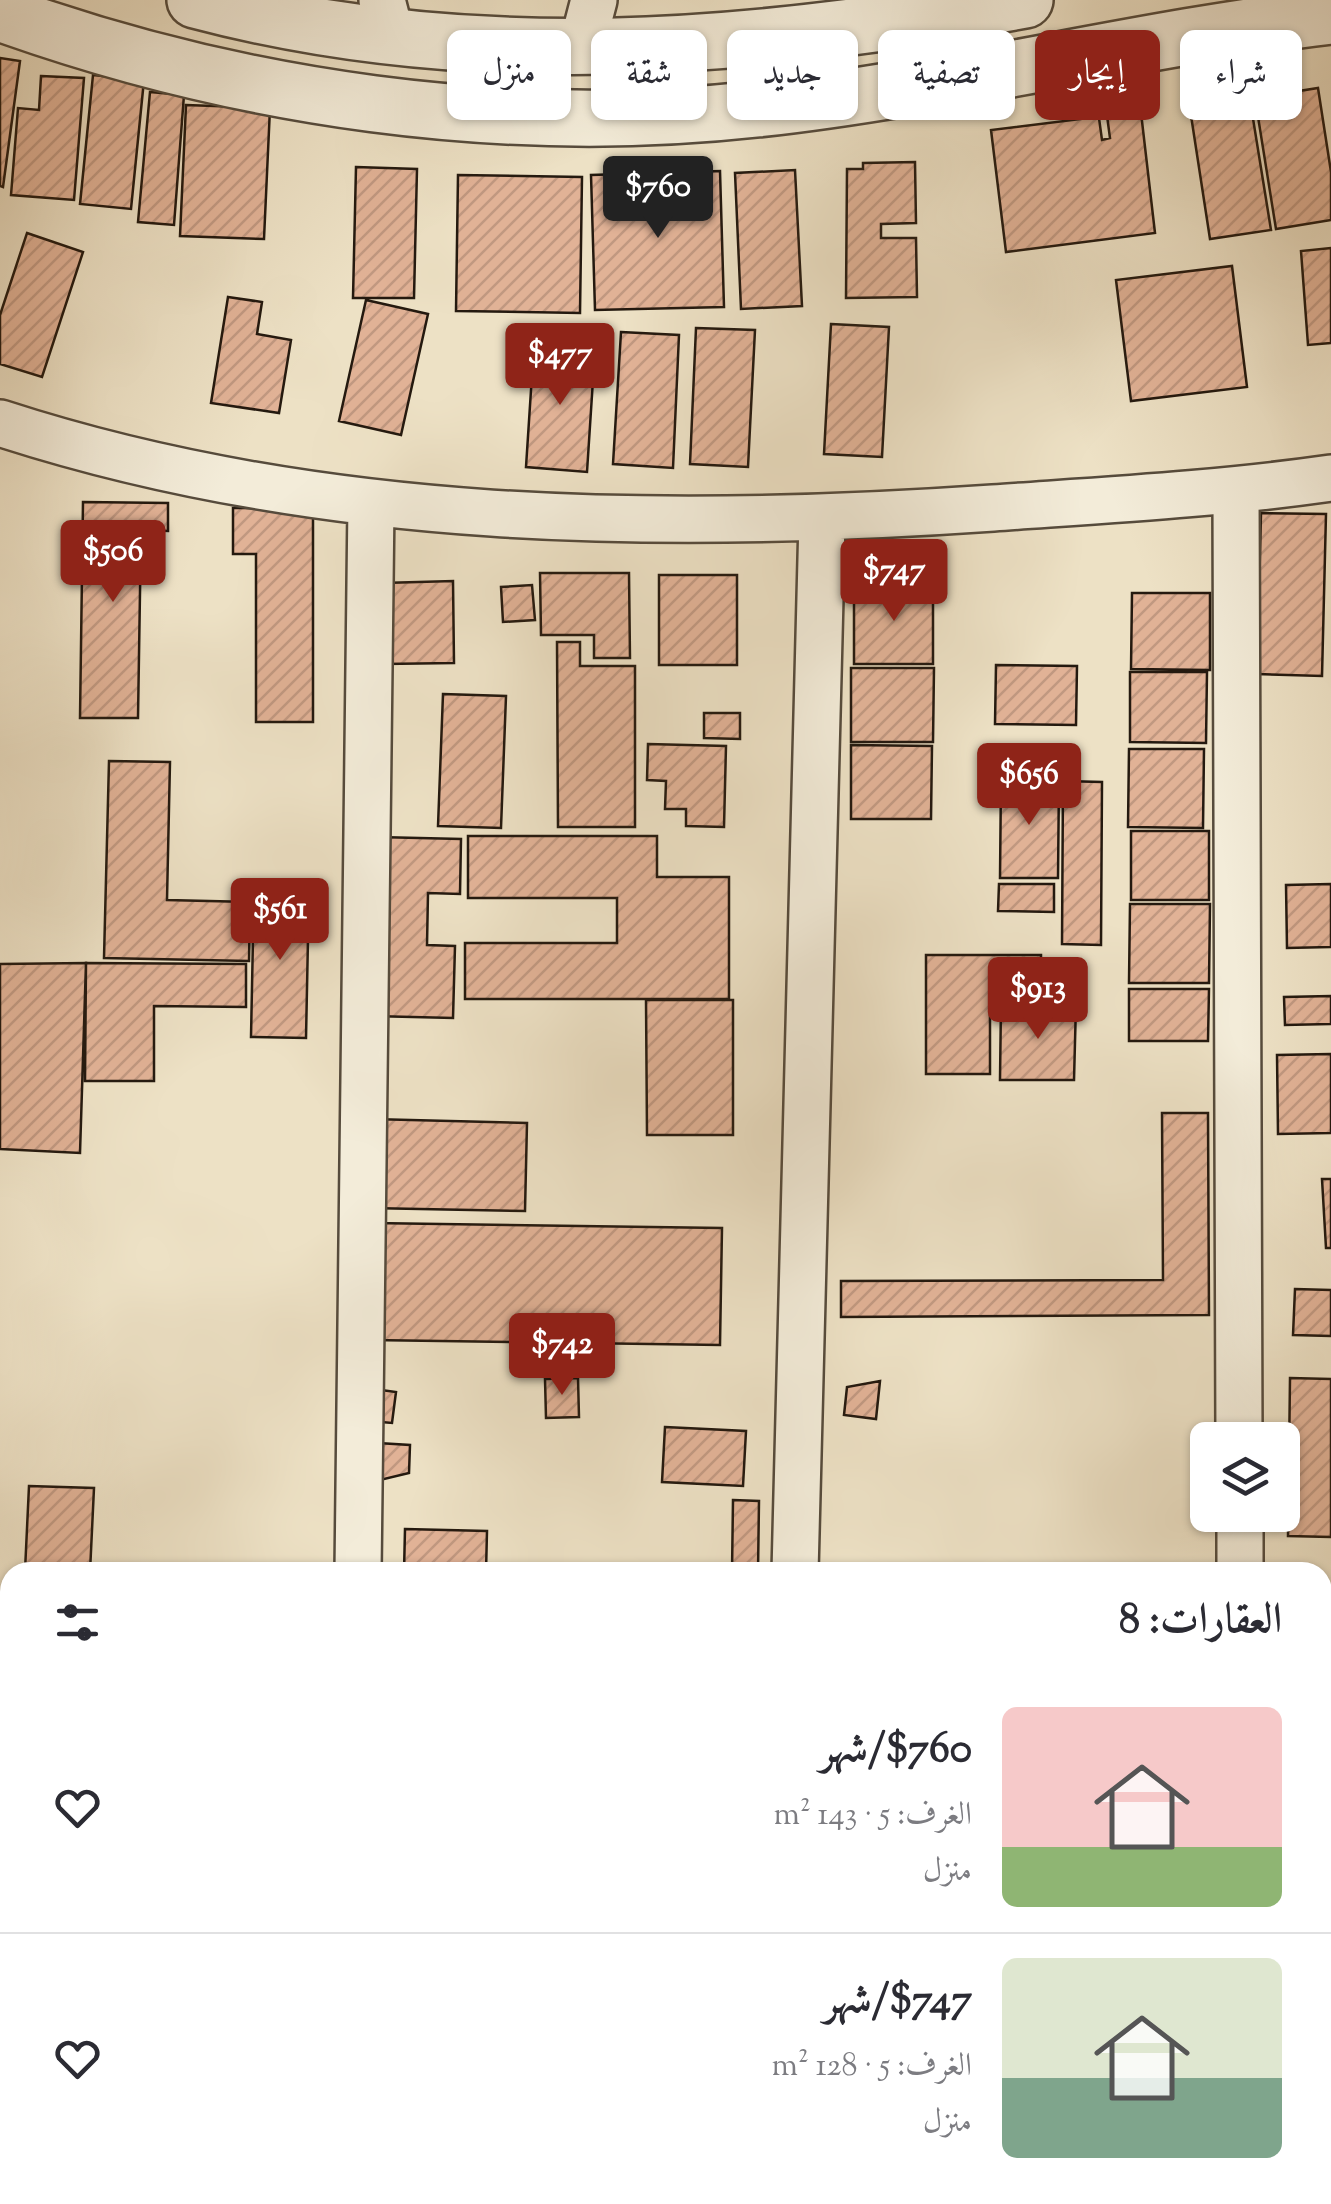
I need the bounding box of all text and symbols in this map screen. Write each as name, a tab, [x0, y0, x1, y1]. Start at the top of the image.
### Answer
chip: منزل	[447, 30, 571, 120]
chip: شقة	[591, 30, 707, 120]
chip: جديد	[727, 30, 858, 120]
chip: تصفية	[878, 30, 1015, 120]
chip: إيجار	[1035, 30, 1160, 120]
chip: شراء	[1180, 30, 1302, 120]
pin: $760	[599, 156, 717, 241]
text: $760	[625, 165, 691, 211]
pin: $477	[501, 323, 619, 408]
text: $477	[527, 332, 593, 378]
pin: $506	[54, 520, 172, 605]
text: $506	[83, 529, 143, 575]
pin: $747	[835, 539, 953, 624]
text: $747	[862, 548, 926, 594]
pin: $656	[970, 743, 1088, 828]
text: $656	[999, 752, 1059, 798]
pin: $561	[221, 878, 339, 963]
text: $561	[253, 887, 307, 933]
pin: $913	[979, 957, 1097, 1042]
text: $913	[1010, 966, 1066, 1012]
pin: $742	[503, 1313, 621, 1398]
text: $742	[531, 1322, 593, 1368]
map controls	[1190, 1422, 1300, 1532]
button: layers	[1190, 1422, 1300, 1532]
text: العقارات: 8	[1119, 1592, 1282, 1652]
icon: filters	[50, 1595, 105, 1650]
text: $760/شهر	[820, 1721, 972, 1781]
icon: home	[1082, 1747, 1202, 1867]
icon: heart	[50, 1780, 105, 1835]
text: الغرف: 5 · 143 m²	[774, 1793, 972, 1839]
text: منزل	[923, 1849, 972, 1895]
text: $747/شهر	[824, 1972, 972, 2032]
icon: home	[1082, 1998, 1202, 2118]
icon: heart	[50, 2031, 105, 2086]
text: الغرف: 5 · 128 m²	[772, 2044, 972, 2090]
text: منزل	[923, 2100, 972, 2146]

